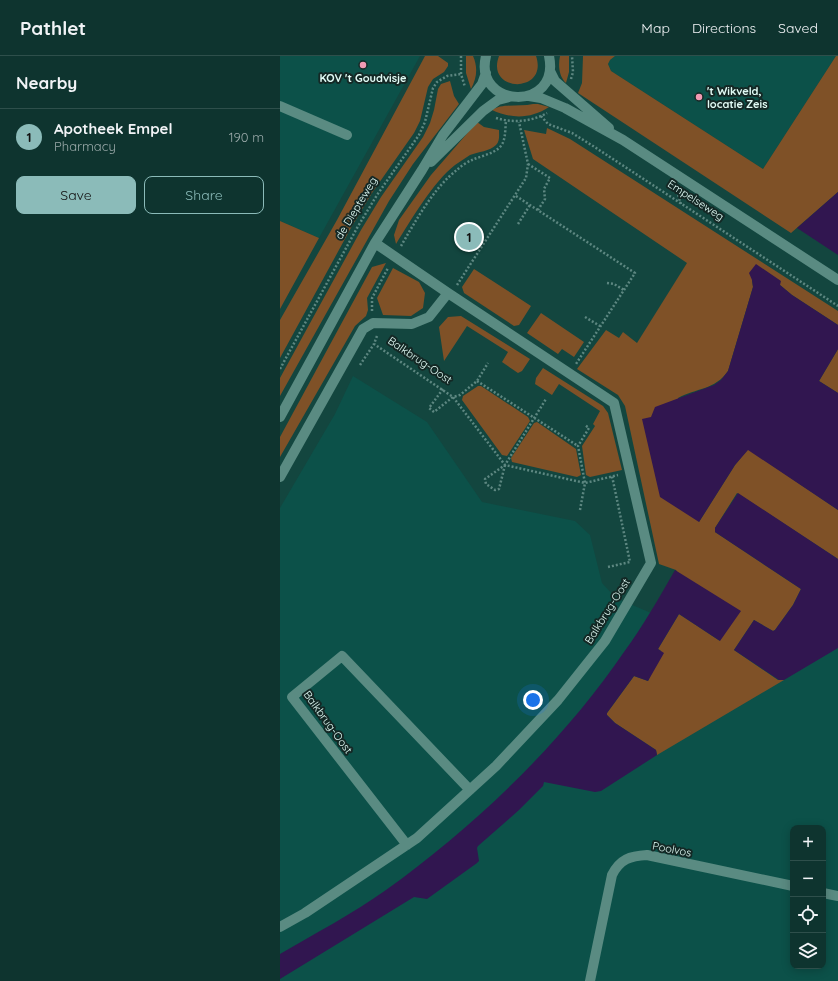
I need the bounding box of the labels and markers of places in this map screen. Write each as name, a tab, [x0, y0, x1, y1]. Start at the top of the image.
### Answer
marker: KOV 't Goudvisje	[358, 60, 368, 70]
place label: KOV 't Goudvisje	[319, 71, 407, 85]
place label: 't Wikveld, locatie Zeis	[707, 84, 767, 111]
marker: 't Wikveld, locatie Zeis	[694, 92, 704, 102]
pin: 1	[456, 222, 482, 252]

